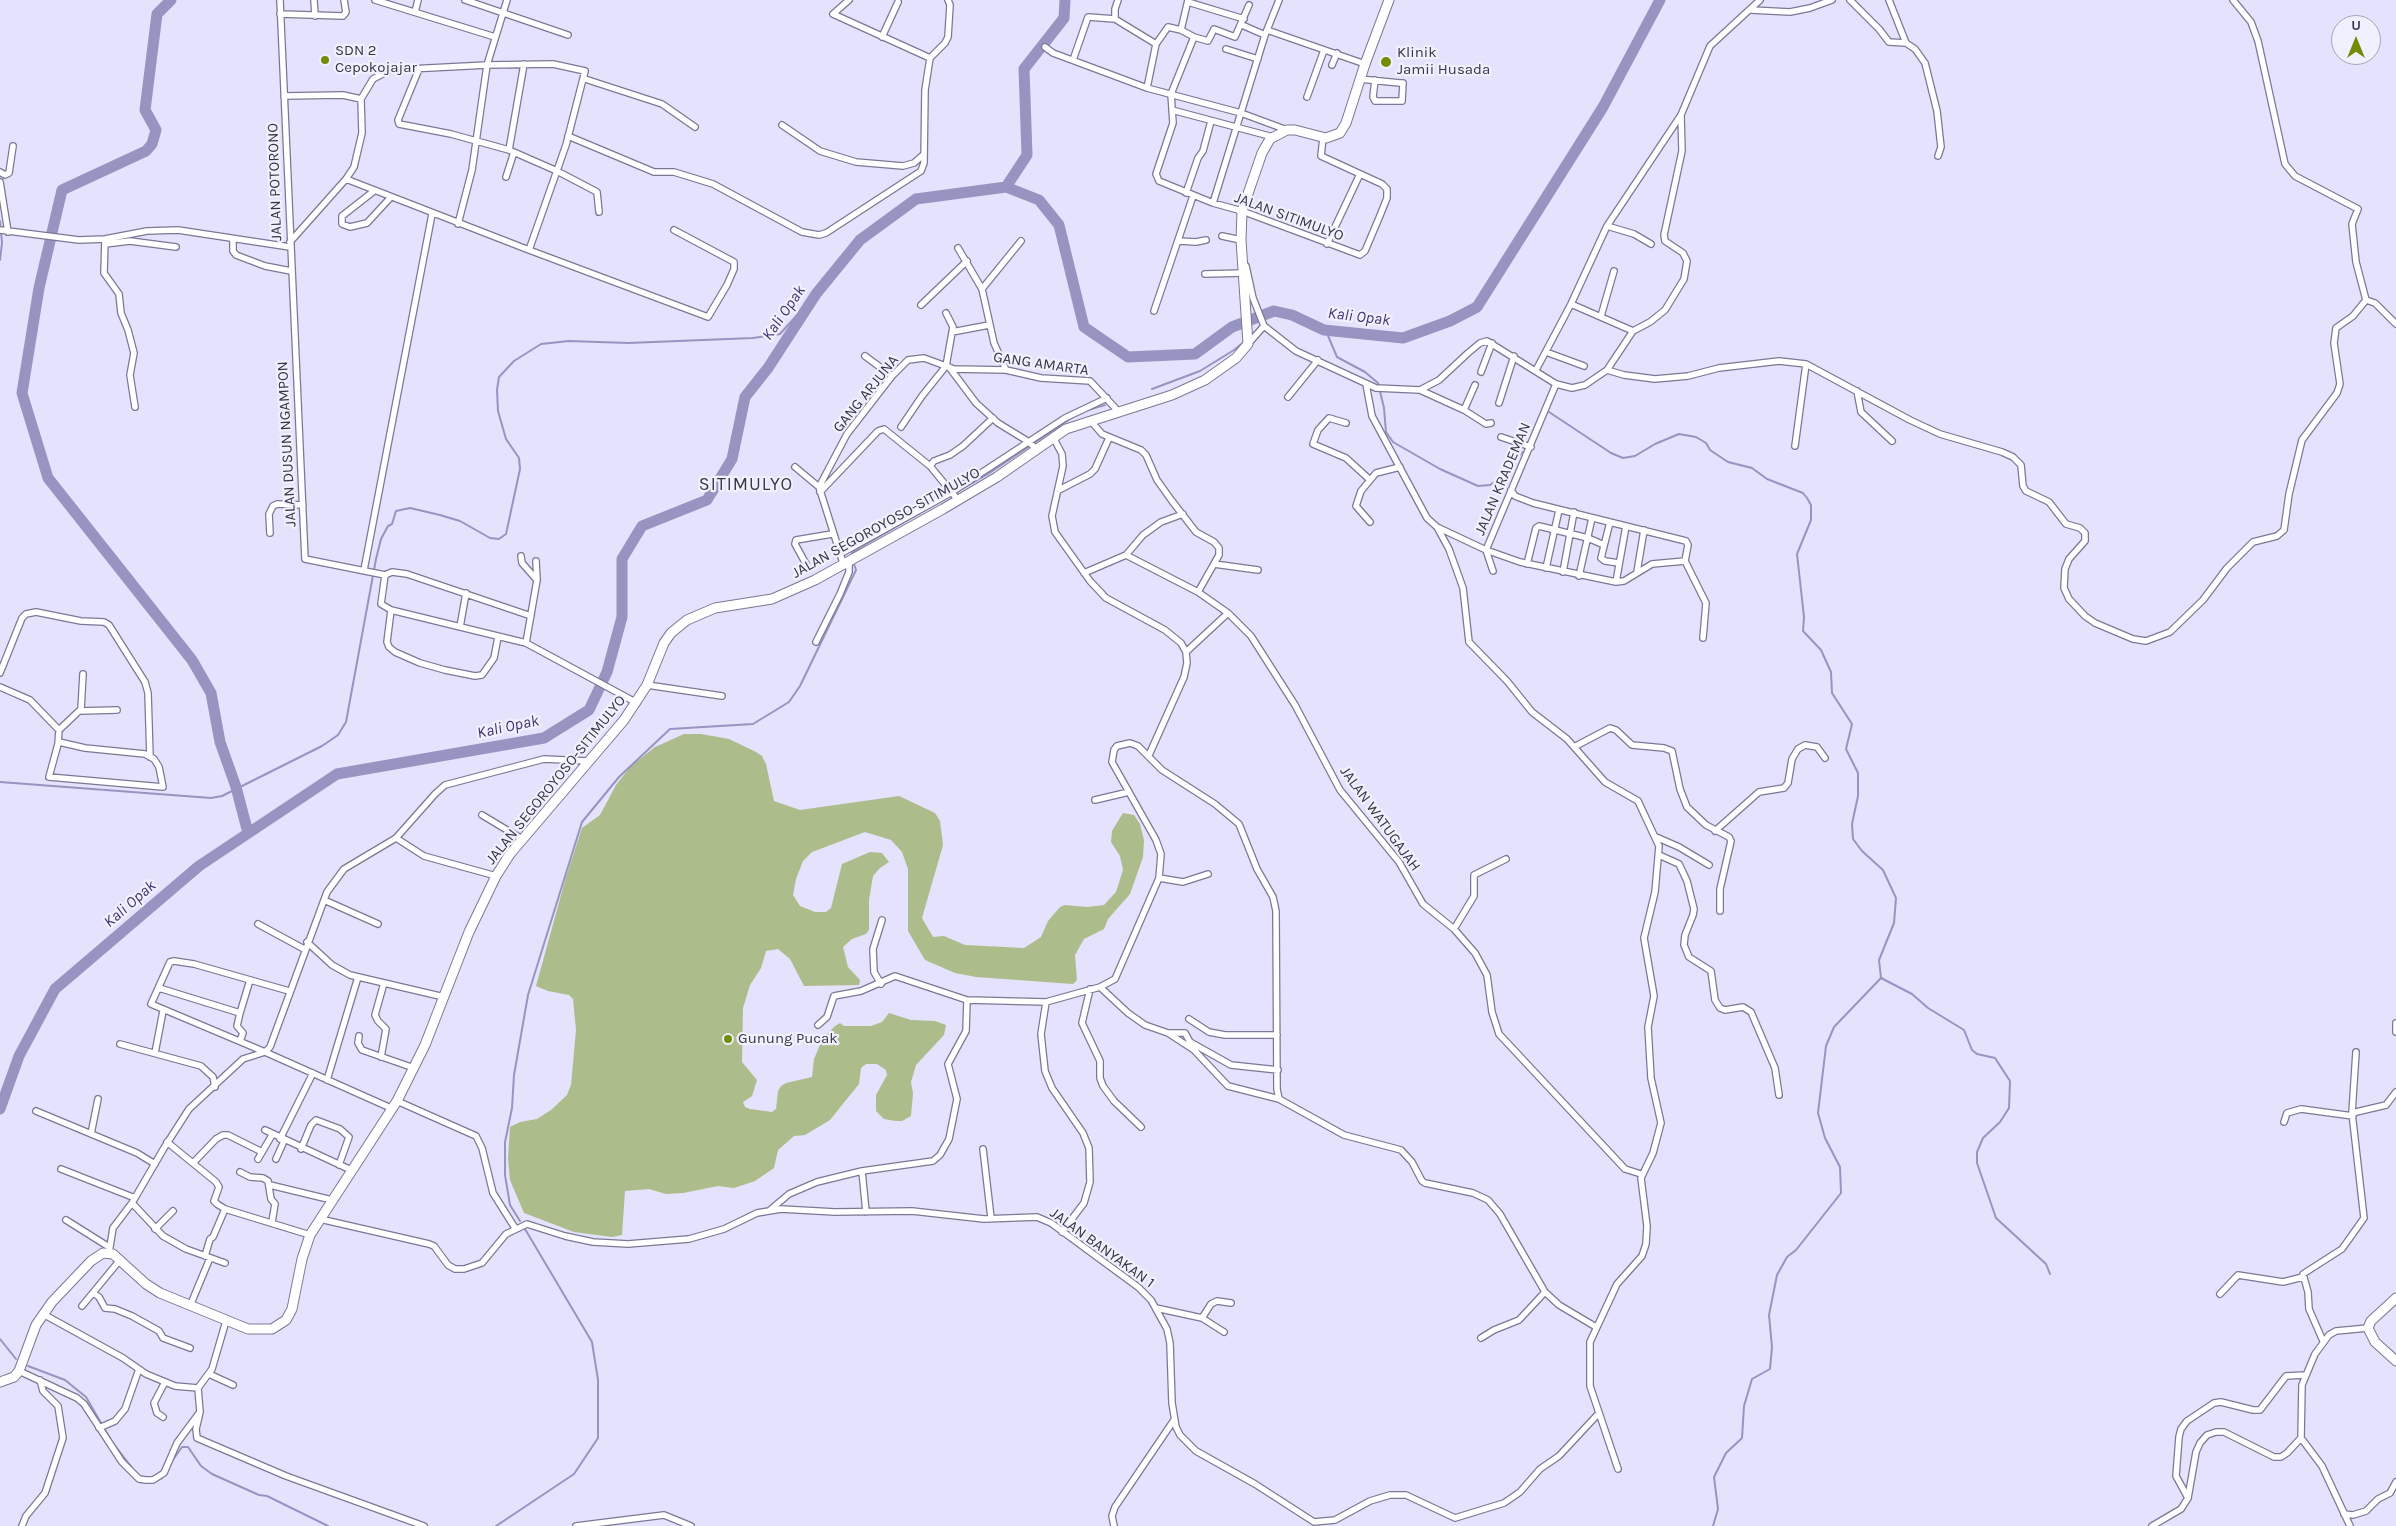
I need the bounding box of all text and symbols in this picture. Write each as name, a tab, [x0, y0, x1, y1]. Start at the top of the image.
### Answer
north arrow	[2331, 15, 2381, 65]
text: U	[2351, 17, 2361, 34]
place label: SDN 2 Cepokojajar	[335, 42, 417, 77]
place label: Klinik Jamii Husada	[1397, 44, 1490, 79]
marker: SDN 2 Cepokojajar	[319, 54, 331, 66]
marker: Klinik Jamii Husada	[1379, 55, 1393, 69]
street label: JALAN POTORONO	[264, 123, 286, 241]
street label: JALAN SITIMULYO	[1232, 189, 1346, 245]
water label: Kali Opak	[758, 282, 810, 344]
water label: Kali Opak	[1327, 304, 1391, 330]
street label: GANG AMARTA	[992, 348, 1090, 380]
street label: GANG ARJUNA	[829, 352, 903, 436]
street label: JALAN DUSUN NGAMPON	[274, 361, 300, 527]
street label: JALAN KRADEMAN	[1471, 420, 1535, 538]
street label: JALAN SEGOROYOSO-SITIMULYO	[789, 464, 983, 582]
district label: SITIMULYO	[698, 474, 794, 496]
street label: JALAN SEGOROYOSO-SITIMULYO	[482, 692, 630, 868]
water label: Kali Opak	[475, 711, 541, 743]
street label: JALAN WATUGAJAH	[1336, 763, 1424, 875]
water label: Kali Opak	[100, 876, 160, 932]
place label: Gunung Pucak	[738, 1030, 838, 1048]
marker: Gunung Pucak	[722, 1033, 734, 1045]
street label: JALAN BANYAKAN 1	[1046, 1204, 1158, 1292]

